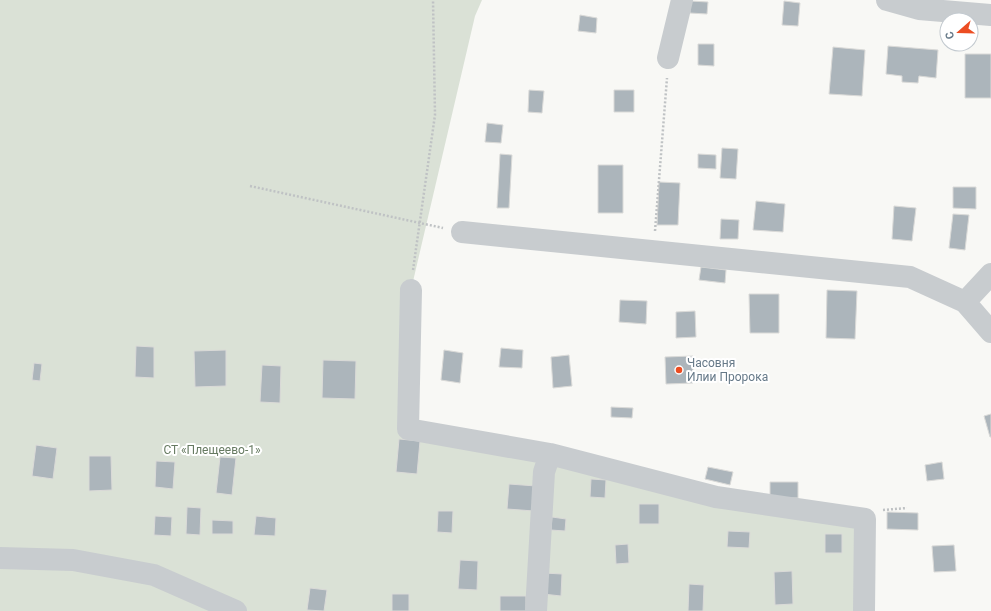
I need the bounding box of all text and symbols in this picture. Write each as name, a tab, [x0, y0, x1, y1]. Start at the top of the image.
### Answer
north arrow	[939, 12, 979, 52]
text: С	[943, 30, 957, 41]
place label: Часовня Илии Пророка	[687, 356, 768, 384]
marker: Часовня Илии Пророка	[674, 365, 684, 375]
park label: СТ «Плещеево-1»	[163, 443, 261, 457]

